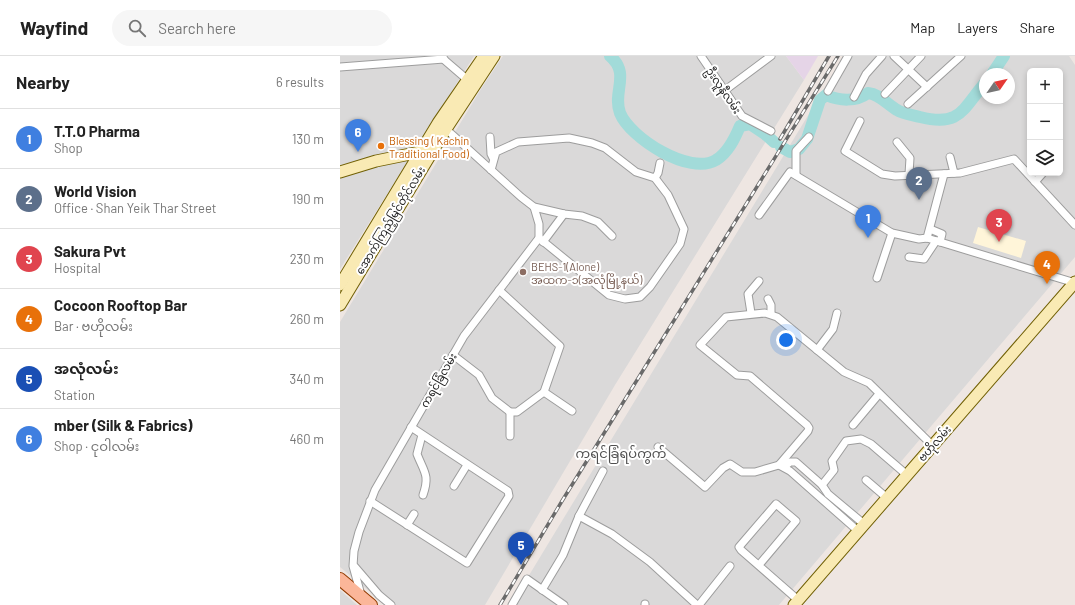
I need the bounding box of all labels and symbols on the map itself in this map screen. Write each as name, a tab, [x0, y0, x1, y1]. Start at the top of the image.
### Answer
street label: ဦးလူနီလမ်း	[701, 64, 744, 118]
north arrow	[979, 68, 1015, 104]
pin: 6	[345, 119, 371, 152]
place label: Blessing ( Kachin Traditional Food)	[389, 134, 469, 160]
marker: Blessing ( Kachin Traditional Food)	[376, 141, 386, 151]
street label: အောက်ကြည့်မြင်တိုင်လမ်း	[353, 164, 430, 278]
pin: 2	[906, 167, 932, 200]
pin: 1	[855, 205, 881, 238]
pin: 3	[986, 209, 1012, 242]
pin: 4	[1034, 251, 1060, 284]
place label: BEHS-1(Alone) အထက-၁(အလုံမြို့နယ်)	[531, 260, 642, 289]
marker: BEHS-1(Alone) အထက-၁(အလုံမြို့နယ်)	[518, 267, 528, 277]
your location	[776, 330, 796, 350]
street label: ကရင်ခြံလမ်း	[417, 350, 461, 411]
street label: ဗဟိုလမ်း	[915, 422, 956, 466]
district label: ကရင်ခြံရပ်ကွက်	[576, 445, 666, 464]
pin: 5	[508, 532, 534, 565]

